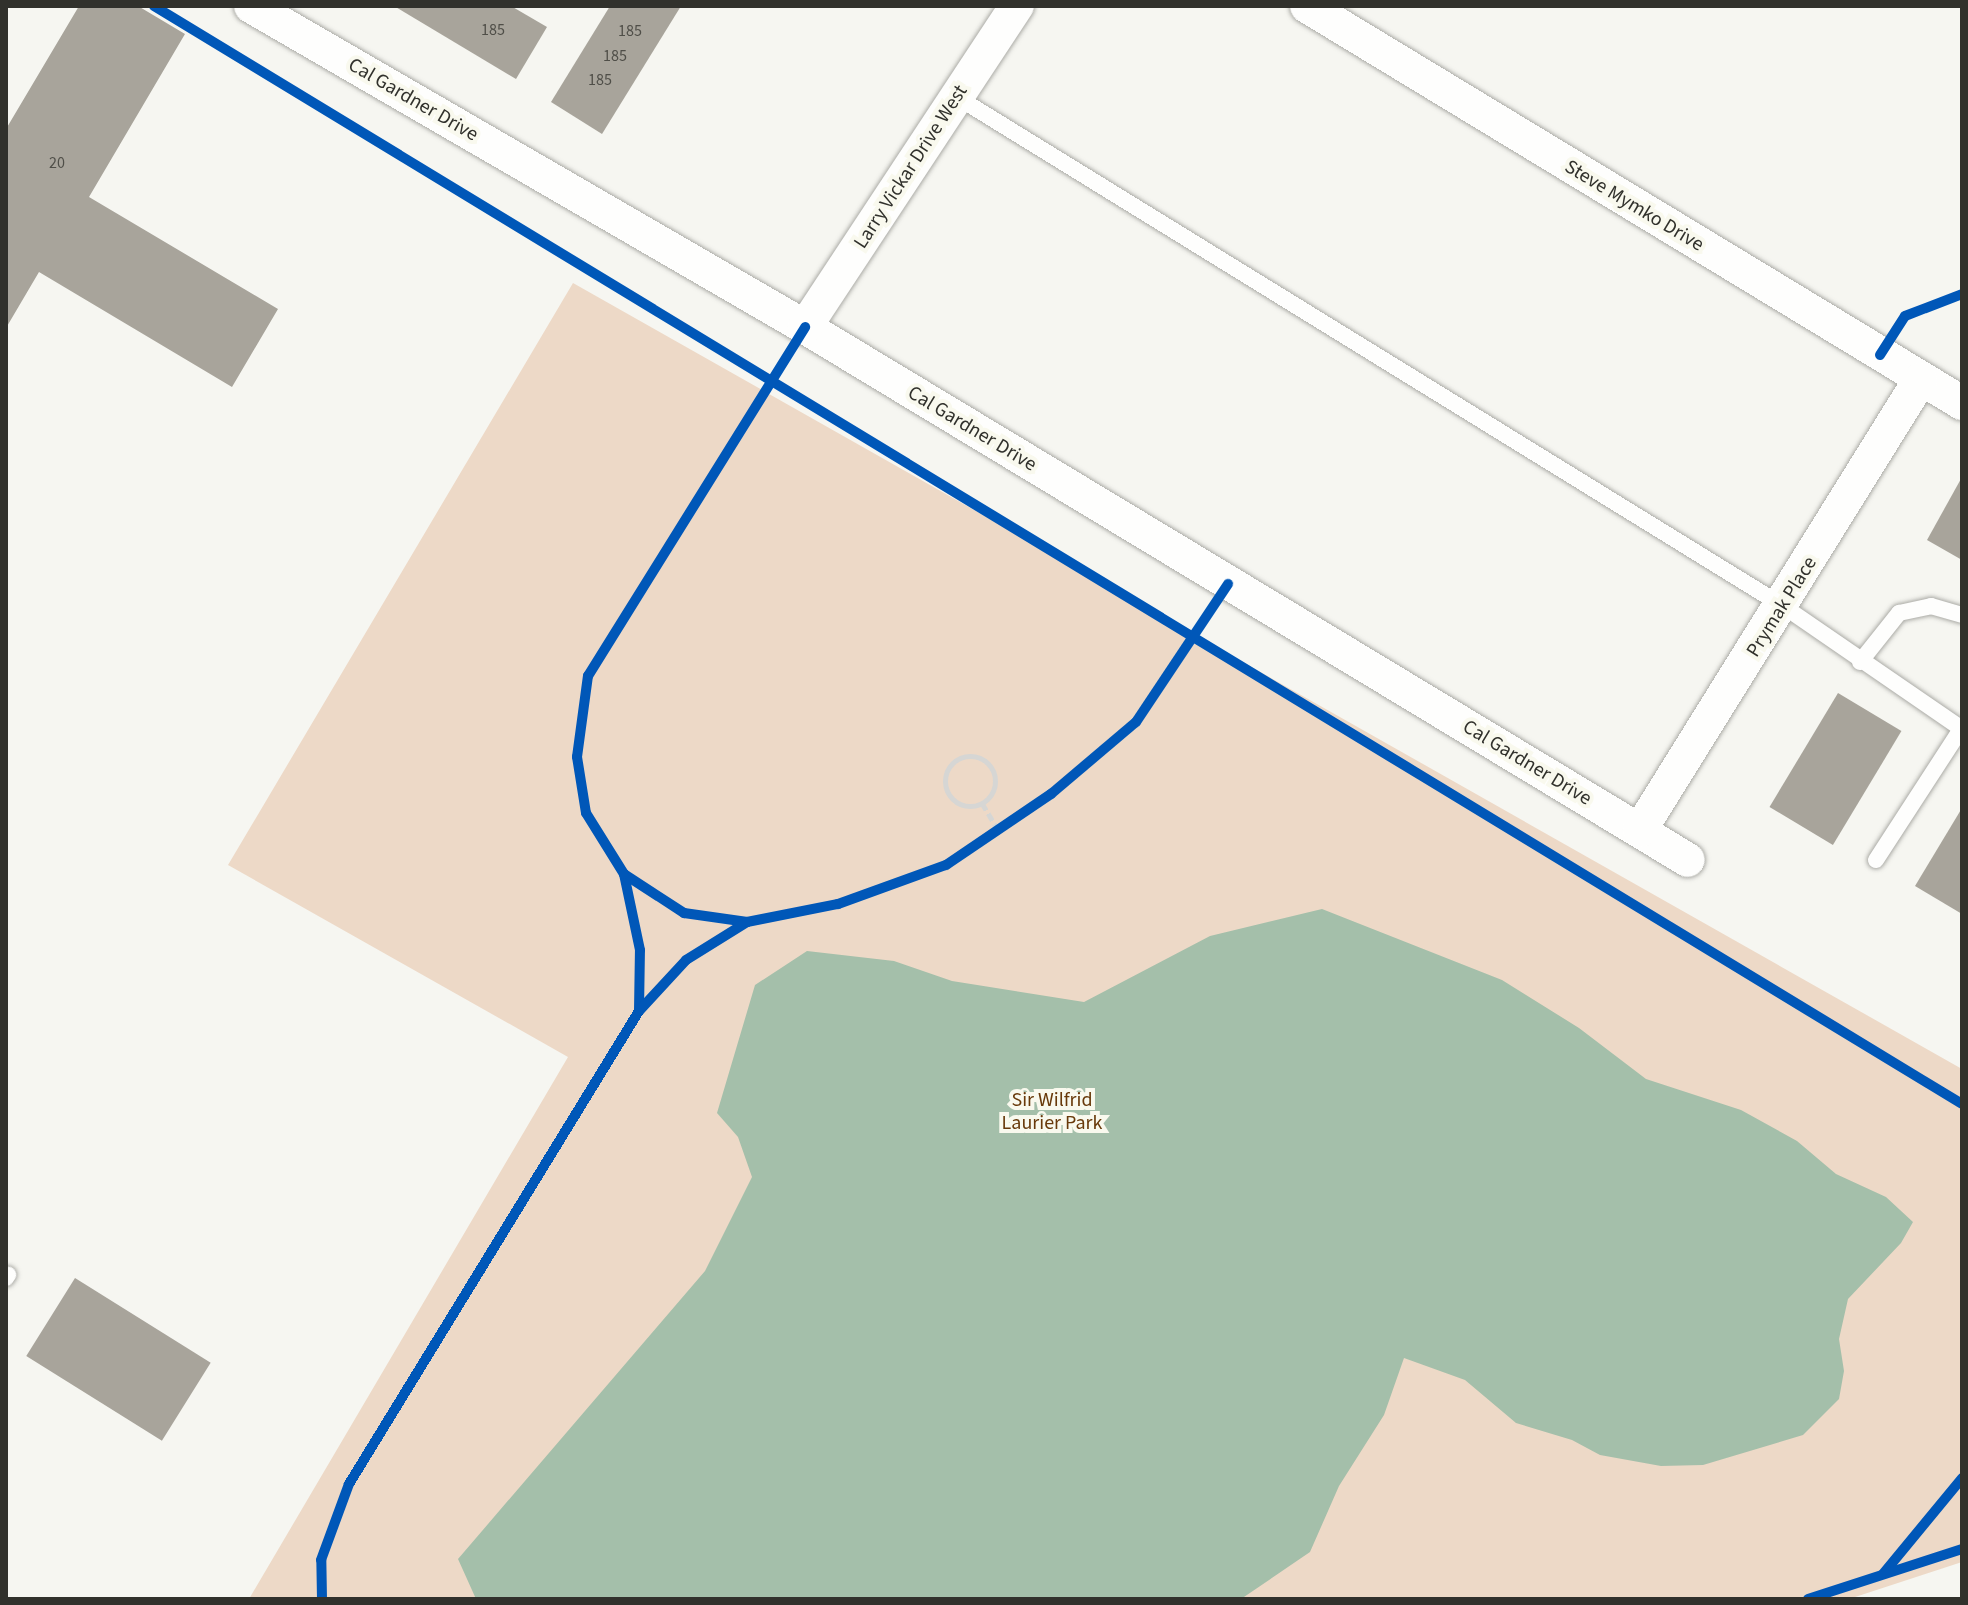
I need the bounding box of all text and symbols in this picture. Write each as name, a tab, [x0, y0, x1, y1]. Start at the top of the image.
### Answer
house number: 185	[481, 20, 505, 40]
house number: 185	[618, 21, 642, 41]
house number: 185	[603, 46, 627, 66]
street label: Cal Gardner Drive	[344, 53, 482, 147]
house number: 185	[588, 70, 612, 90]
street label: Larry Vickar Drive West	[849, 81, 973, 253]
house number: 20	[49, 153, 65, 173]
street label: Steve Mymko Drive	[1560, 155, 1708, 257]
street label: Cal Gardner Drive	[903, 381, 1041, 477]
street label: Prymak Place	[1742, 552, 1822, 662]
street label: Cal Gardner Drive	[1458, 715, 1596, 811]
park label: Sir Wilfrid Laurier Park	[1002, 1089, 1102, 1136]

